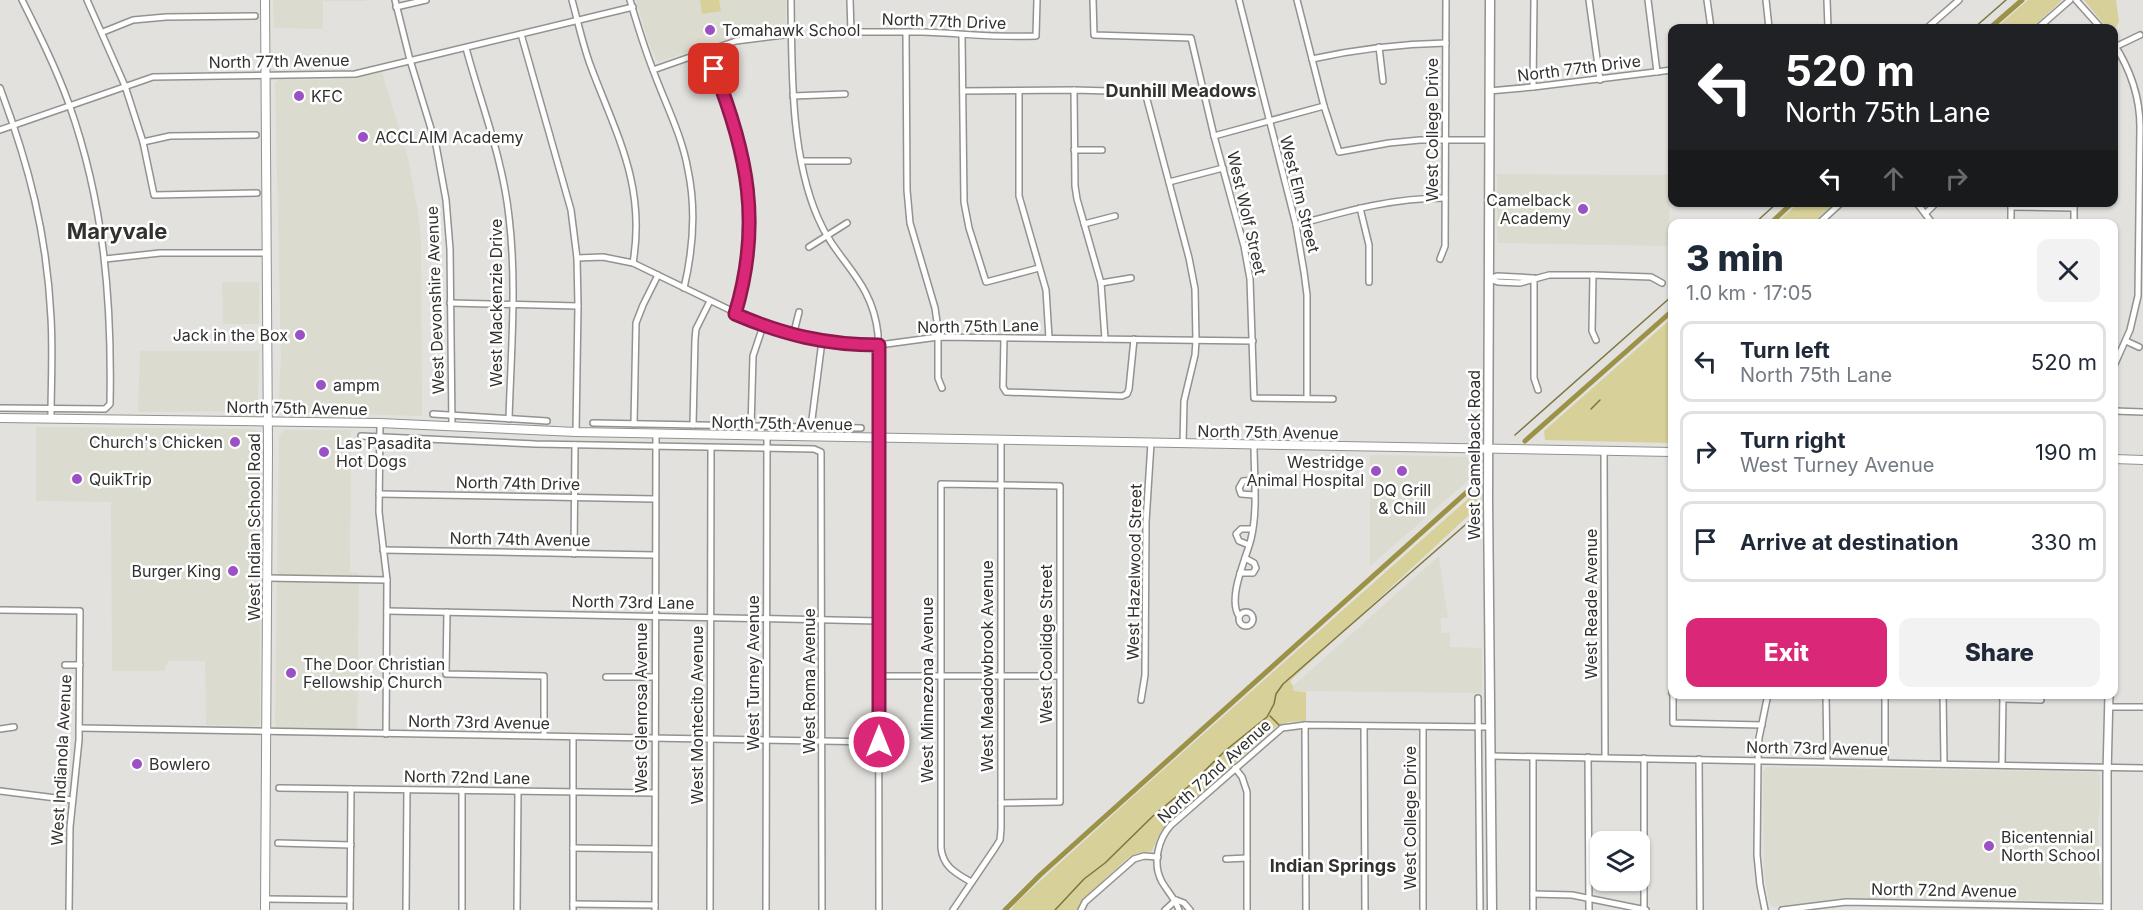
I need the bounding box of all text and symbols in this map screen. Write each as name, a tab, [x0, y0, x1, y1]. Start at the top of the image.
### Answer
street label: North 77th Drive	[881, 9, 1007, 33]
place label: Tomahawk School	[722, 20, 860, 40]
marker: Tomahawk School	[703, 23, 717, 37]
pin	[688, 43, 739, 94]
text: 520 m	[1785, 45, 1915, 96]
icon: left	[1686, 48, 1764, 126]
street label: North 77th Avenue	[208, 50, 350, 72]
street label: North 77th Drive	[1516, 50, 1642, 86]
icon: arrive	[697, 52, 730, 85]
street label: West College Drive	[1422, 58, 1442, 202]
district label: Dunhill Meadows	[1105, 80, 1257, 101]
place label: KFC	[311, 86, 343, 106]
marker: KFC	[292, 89, 306, 103]
text: North 75th Lane	[1785, 96, 1990, 129]
place label: ACCLAIM Academy	[375, 127, 523, 147]
marker: ACCLAIM Academy	[356, 130, 370, 144]
street label: West Elm Street	[1276, 134, 1324, 254]
street label: West Wolf Street	[1223, 149, 1271, 277]
icon: left	[1814, 162, 1847, 195]
icon: ahead	[1877, 162, 1910, 195]
icon: right	[1940, 162, 1973, 195]
place label: Camelback Academy	[1486, 190, 1571, 228]
marker: Camelback Academy	[1576, 202, 1590, 216]
street label: West Devonshire Avenue	[422, 206, 448, 394]
district label: Maryvale	[67, 218, 167, 244]
street label: West Mackenzie Drive	[486, 219, 506, 387]
text: 3 min	[1686, 236, 1784, 280]
button: close	[2037, 239, 2100, 302]
text: 1.0 km · 17:05	[1686, 281, 1812, 305]
street label: North 75th Lane	[917, 315, 1039, 337]
place label: Jack in the Box	[173, 325, 288, 345]
marker: Jack in the Box	[293, 328, 307, 342]
text: Turn left	[1740, 337, 1830, 363]
icon: left	[1689, 345, 1722, 378]
text: 520 m	[2031, 349, 2097, 375]
text: North 75th Lane	[1740, 363, 1892, 387]
street label: West Camelback Road	[1464, 370, 1484, 540]
place label: ampm	[333, 375, 380, 395]
marker: ampm	[314, 378, 328, 392]
street label: North 75th Avenue	[226, 397, 368, 419]
street label: North 75th Avenue	[711, 412, 853, 434]
street label: North 75th Avenue	[1197, 421, 1339, 443]
text: Turn right	[1740, 427, 1846, 453]
place label: Church's Chicken	[89, 432, 223, 452]
street label: West Indian School Road	[244, 433, 264, 621]
place label: Las Pasadita Hot Dogs	[336, 433, 432, 471]
marker: Church's Chicken	[228, 435, 242, 449]
icon: right	[1689, 435, 1722, 468]
text: 190 m	[2035, 439, 2097, 465]
marker: Las Pasadita Hot Dogs	[317, 445, 331, 459]
place label: Westridge Animal Hospital	[1246, 452, 1364, 490]
text: West Turney Avenue	[1740, 453, 1934, 477]
marker: Westridge Animal Hospital	[1369, 464, 1383, 478]
marker: DQ Grill & Chill	[1395, 464, 1409, 478]
place label: QuikTrip	[89, 469, 152, 489]
marker: QuikTrip	[70, 472, 84, 486]
street label: North 74th Drive	[456, 472, 580, 494]
place label: DQ Grill & Chill	[1373, 480, 1431, 518]
street label: West Hazelwood Street	[1122, 484, 1146, 660]
icon: arrive	[1689, 525, 1722, 558]
street label: North 74th Avenue	[449, 528, 591, 550]
street label: West Reade Avenue	[1581, 529, 1601, 679]
text: Arrive at destination	[1740, 529, 1959, 555]
text: 330 m	[2030, 529, 2097, 555]
street label: West Meadowbrook Avenue	[977, 560, 997, 772]
place label: Burger King	[132, 561, 221, 581]
marker: Burger King	[226, 564, 240, 578]
street label: West Coolidge Street	[1036, 564, 1056, 724]
street label: North 73rd Lane	[572, 591, 694, 613]
street label: West Turney Avenue	[743, 595, 763, 751]
street label: West Minnezona Avenue	[917, 597, 937, 783]
street label: West Roma Avenue	[799, 608, 819, 754]
button: Exit	[1686, 618, 1887, 687]
button: Share	[1899, 618, 2100, 687]
street label: West Glenrosa Avenue	[631, 623, 651, 793]
street label: West Montecito Avenue	[687, 626, 707, 804]
place label: The Door Christian Fellowship Church	[303, 654, 445, 692]
marker: The Door Christian Fellowship Church	[284, 666, 298, 680]
street label: West Indianola Avenue	[47, 674, 75, 846]
position arrow	[847, 710, 911, 774]
street label: North 73rd Avenue	[408, 711, 550, 733]
street label: North 72nd Avenue	[1153, 715, 1275, 827]
street label: North 73rd Avenue	[1746, 737, 1888, 759]
street label: West College Drive	[1400, 746, 1420, 890]
place label: Bowlero	[149, 754, 210, 774]
marker: Bowlero	[130, 757, 144, 771]
street label: North 72nd Lane	[404, 766, 530, 788]
place label: Bicentennial North School	[2001, 827, 2100, 865]
map controls	[1590, 831, 1650, 891]
button: layers	[1590, 831, 1650, 891]
marker: Bicentennial North School	[1982, 839, 1996, 853]
district label: Indian Springs	[1270, 855, 1396, 876]
street label: North 72nd Avenue	[1871, 879, 2017, 901]

